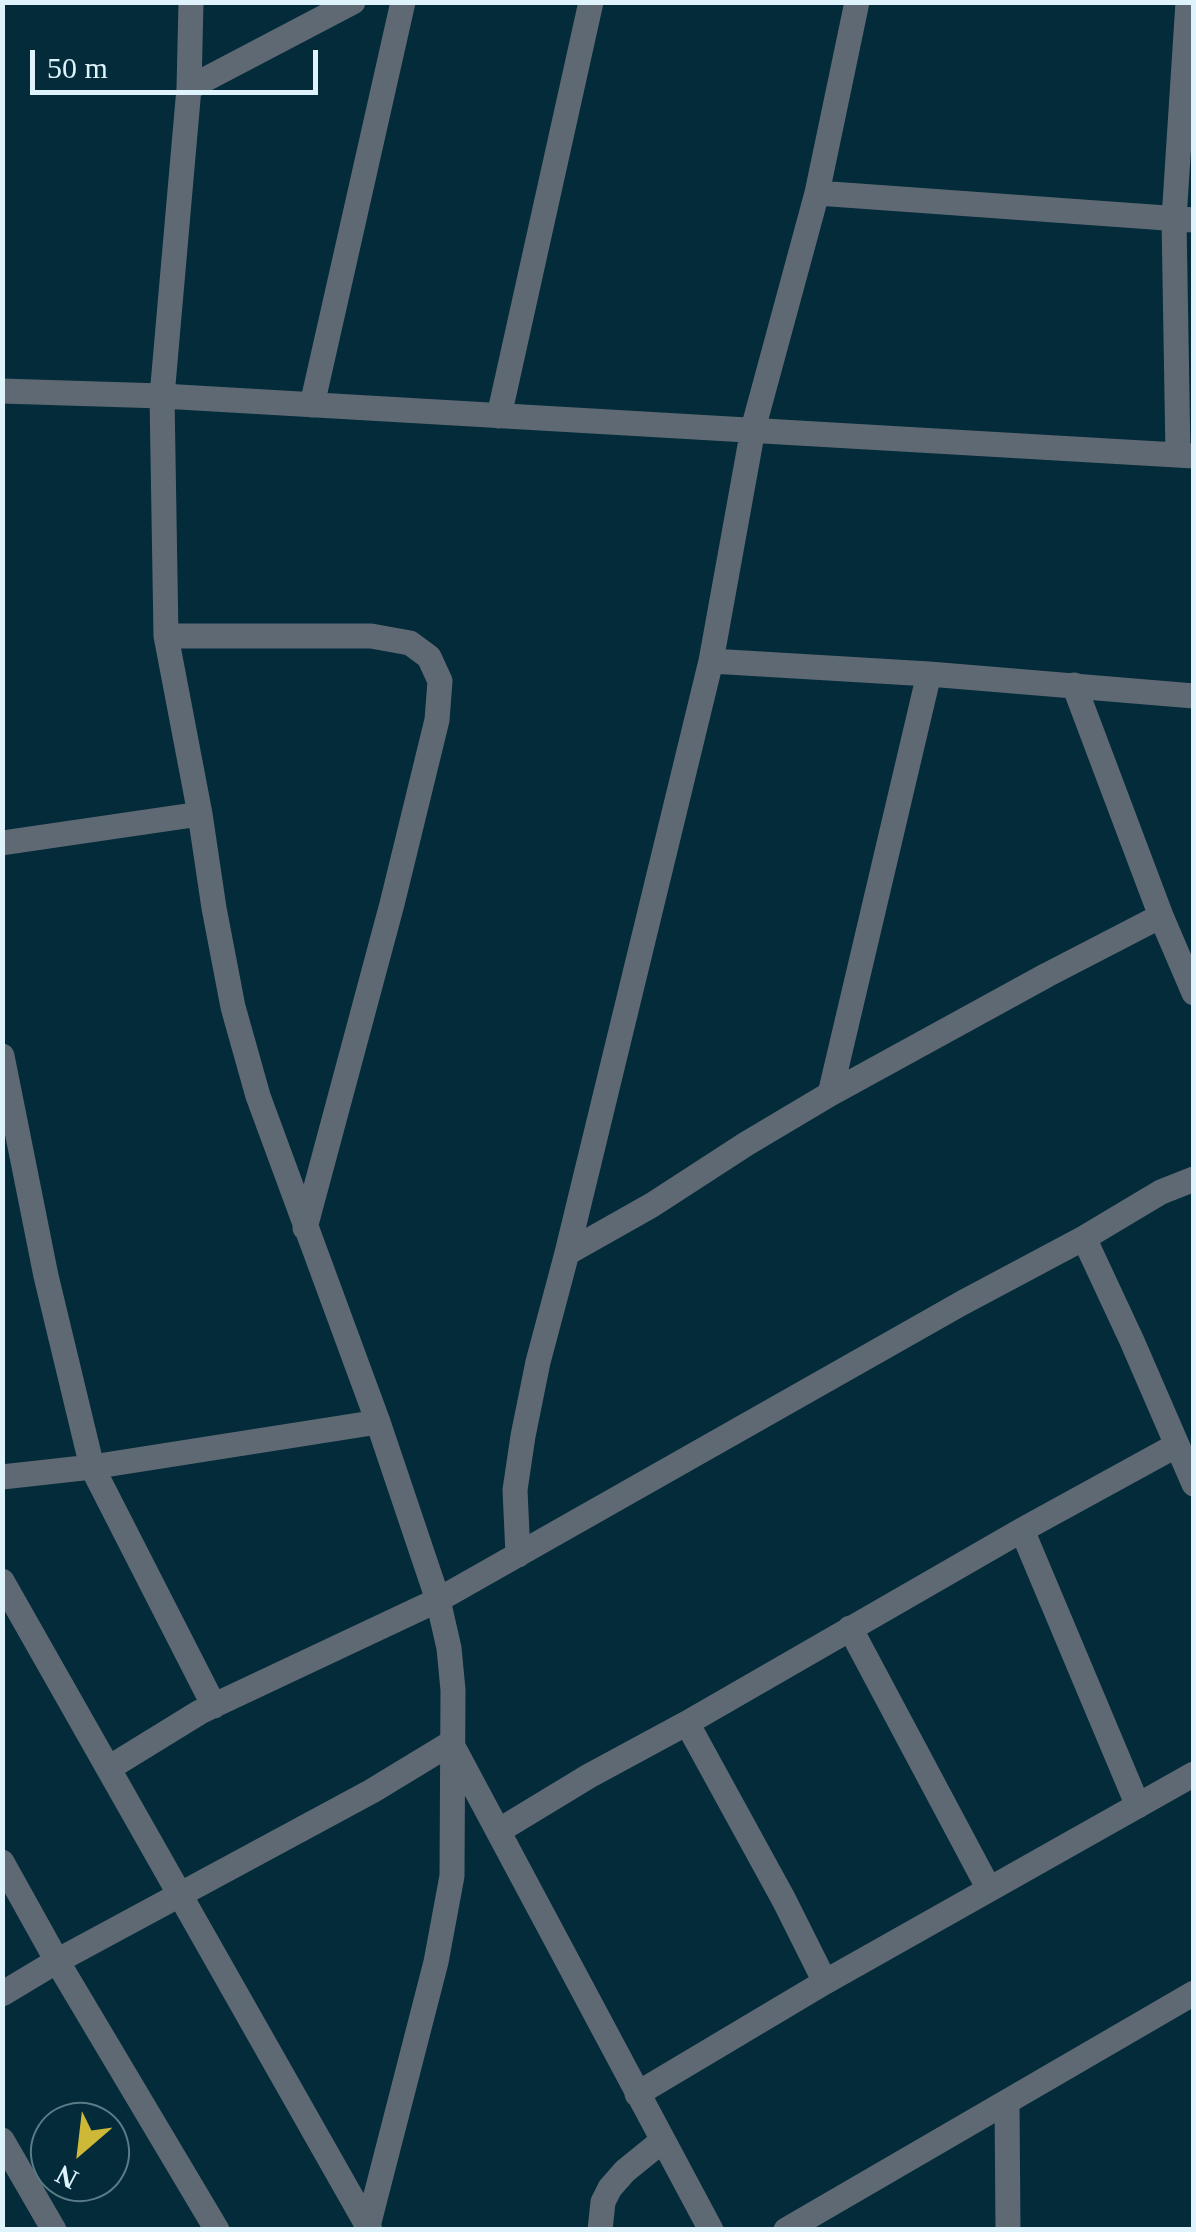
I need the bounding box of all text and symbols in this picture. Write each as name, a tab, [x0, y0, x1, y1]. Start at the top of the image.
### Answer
scale bar	[35, 30, 322, 92]
text: 50 m	[47, 51, 108, 84]
north arrow	[30, 2102, 130, 2202]
text: N	[50, 2159, 83, 2196]

